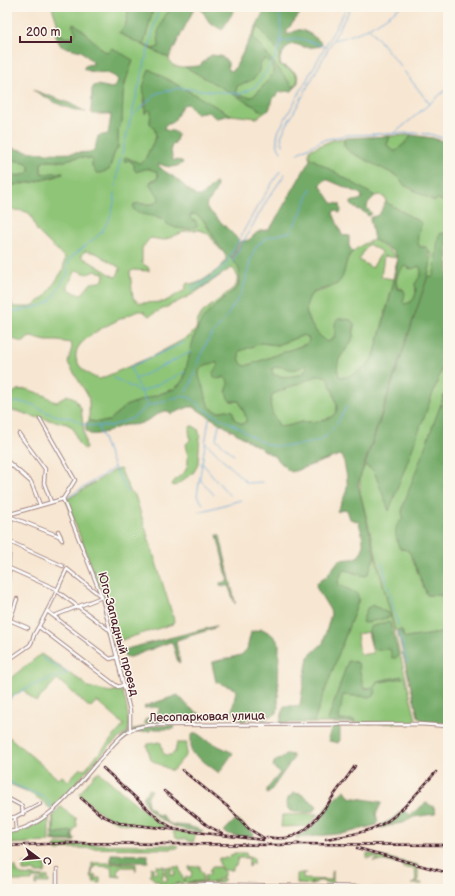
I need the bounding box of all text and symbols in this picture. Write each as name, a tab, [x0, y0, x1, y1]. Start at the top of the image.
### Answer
scale bar	[20, 18, 71, 44]
text: 200 m	[26, 25, 60, 40]
street label: Юго-Западный проезд	[94, 570, 142, 698]
street label: Лесопарковая улица	[148, 708, 265, 726]
north arrow	[18, 838, 58, 878]
text: С	[40, 855, 54, 866]

